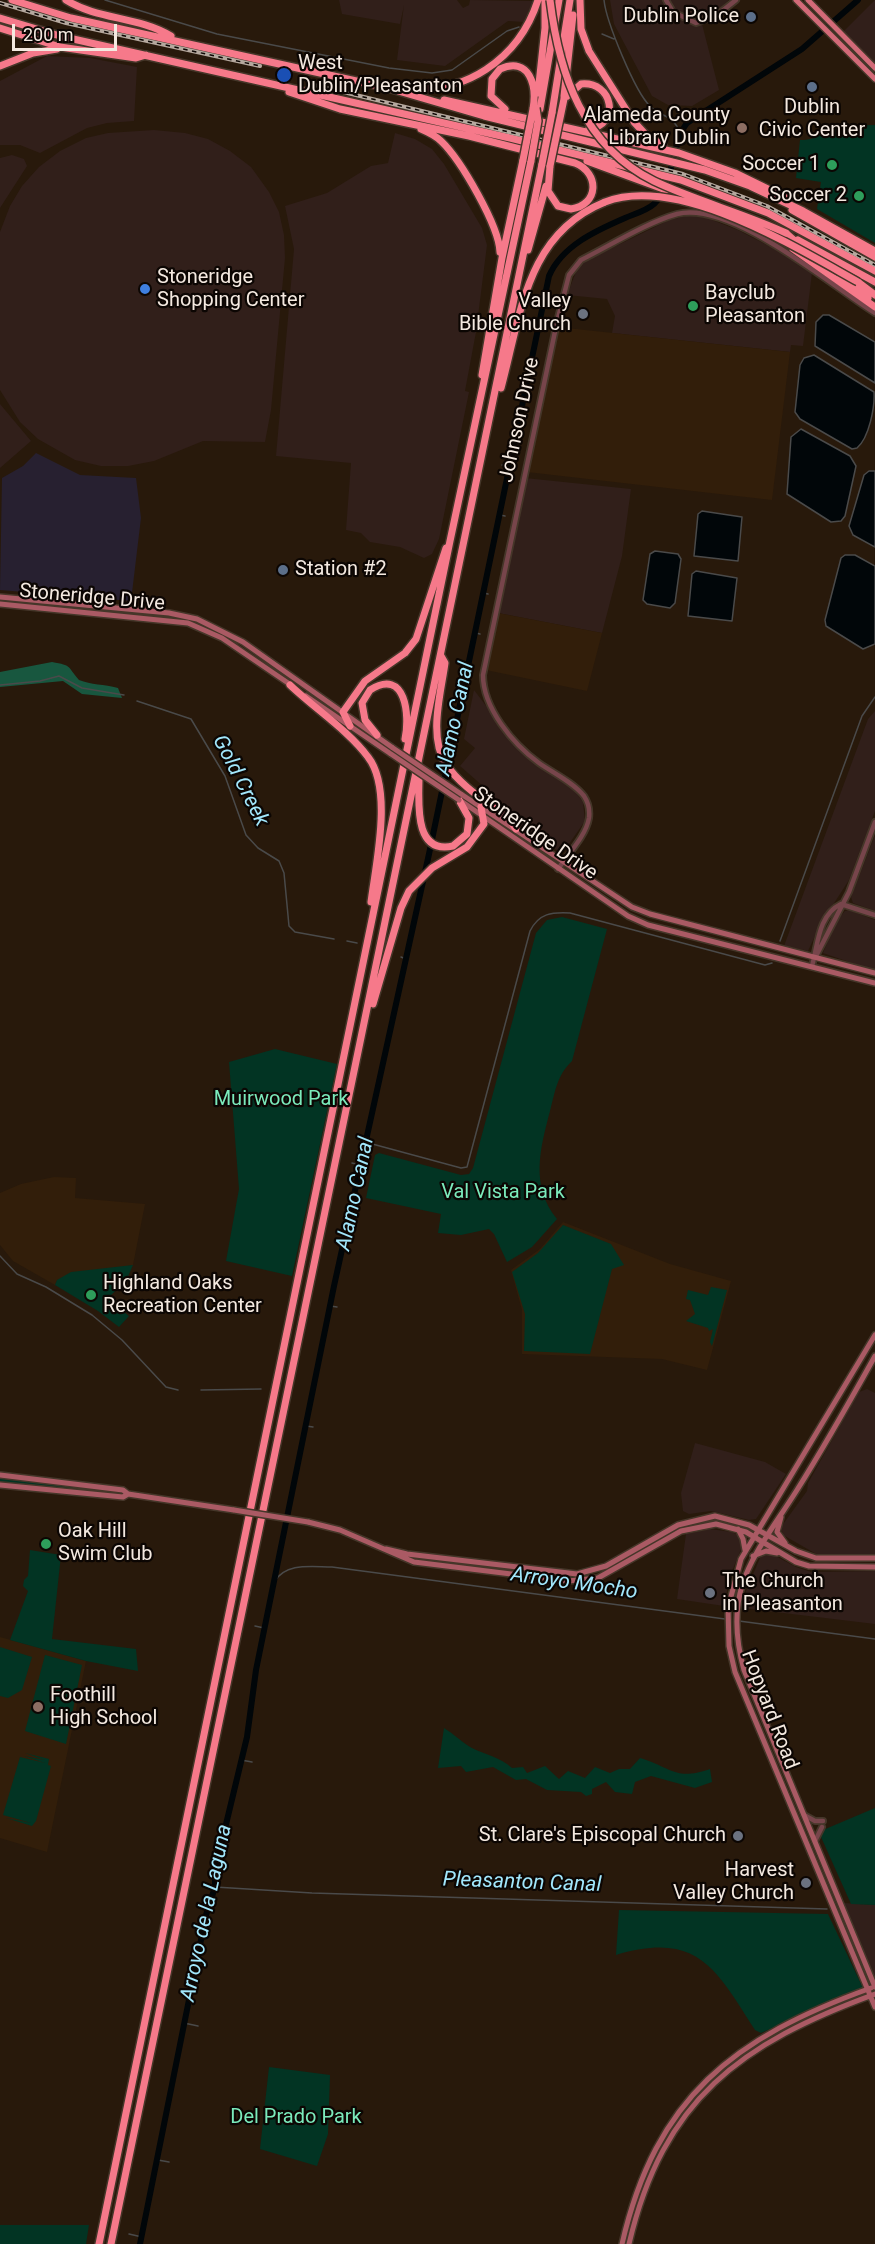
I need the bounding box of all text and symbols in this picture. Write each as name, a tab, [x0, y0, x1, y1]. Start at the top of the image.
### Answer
place label: Dublin Police	[623, 5, 739, 29]
marker: Dublin Police	[744, 10, 758, 24]
scale bar	[15, 12, 120, 50]
text: 200 m	[23, 24, 74, 45]
place label: West Dublin/Pleasanton	[298, 52, 462, 99]
marker: West Dublin/Pleasanton	[275, 66, 293, 84]
marker: Dublin Civic Center	[805, 80, 819, 94]
place label: Dublin Civic Center	[759, 96, 865, 143]
place label: Alameda County Library Dublin	[583, 104, 730, 151]
marker: Alameda County Library Dublin	[735, 121, 749, 135]
place label: Soccer 1	[742, 153, 820, 177]
marker: Soccer 1	[825, 158, 839, 172]
place label: Soccer 2	[769, 184, 847, 208]
marker: Soccer 2	[852, 189, 866, 203]
place label: Stoneridge Shopping Center	[157, 266, 304, 313]
marker: Stoneridge Shopping Center	[138, 282, 152, 296]
place label: Bayclub Pleasanton	[705, 282, 805, 329]
place label: Valley Bible Church	[459, 290, 571, 337]
marker: Bayclub Pleasanton	[686, 299, 700, 313]
marker: Valley Bible Church	[576, 307, 590, 321]
street label: Johnson Drive	[495, 355, 545, 485]
place label: Station #2	[295, 558, 387, 582]
marker: Station #2	[276, 563, 290, 577]
street label: Stoneridge Drive	[18, 580, 166, 616]
water label: Alamo Canal	[432, 660, 480, 778]
water label: Gold Creek	[206, 731, 274, 831]
street label: Stoneridge Drive	[468, 782, 602, 886]
park label: Muirwood Park	[214, 1088, 348, 1112]
water label: Alamo Canal	[332, 1135, 380, 1253]
park label: Val Vista Park	[441, 1181, 565, 1205]
place label: Highland Oaks Recreation Center	[103, 1272, 262, 1319]
marker: Highland Oaks Recreation Center	[84, 1288, 98, 1302]
place label: Oak Hill Swim Club	[58, 1520, 152, 1567]
marker: Oak Hill Swim Club	[39, 1537, 53, 1551]
water label: Arroyo Mocho	[509, 1563, 639, 1605]
place label: The Church in Pleasanton	[722, 1570, 843, 1617]
marker: The Church in Pleasanton	[703, 1586, 717, 1600]
street label: Hopyard Road	[735, 1647, 803, 1773]
place label: Foothill High School	[50, 1684, 157, 1731]
marker: Foothill High School	[31, 1700, 45, 1714]
water label: Arroyo de la Laguna	[176, 1822, 238, 2004]
place label: St. Clare's Episcopal Church	[479, 1824, 726, 1848]
marker: St. Clare's Episcopal Church	[731, 1829, 745, 1843]
place label: Harvest Valley Church	[673, 1859, 794, 1906]
water label: Pleasanton Canal	[442, 1868, 602, 1898]
marker: Harvest Valley Church	[799, 1876, 813, 1890]
park label: Del Prado Park	[230, 2106, 362, 2130]

